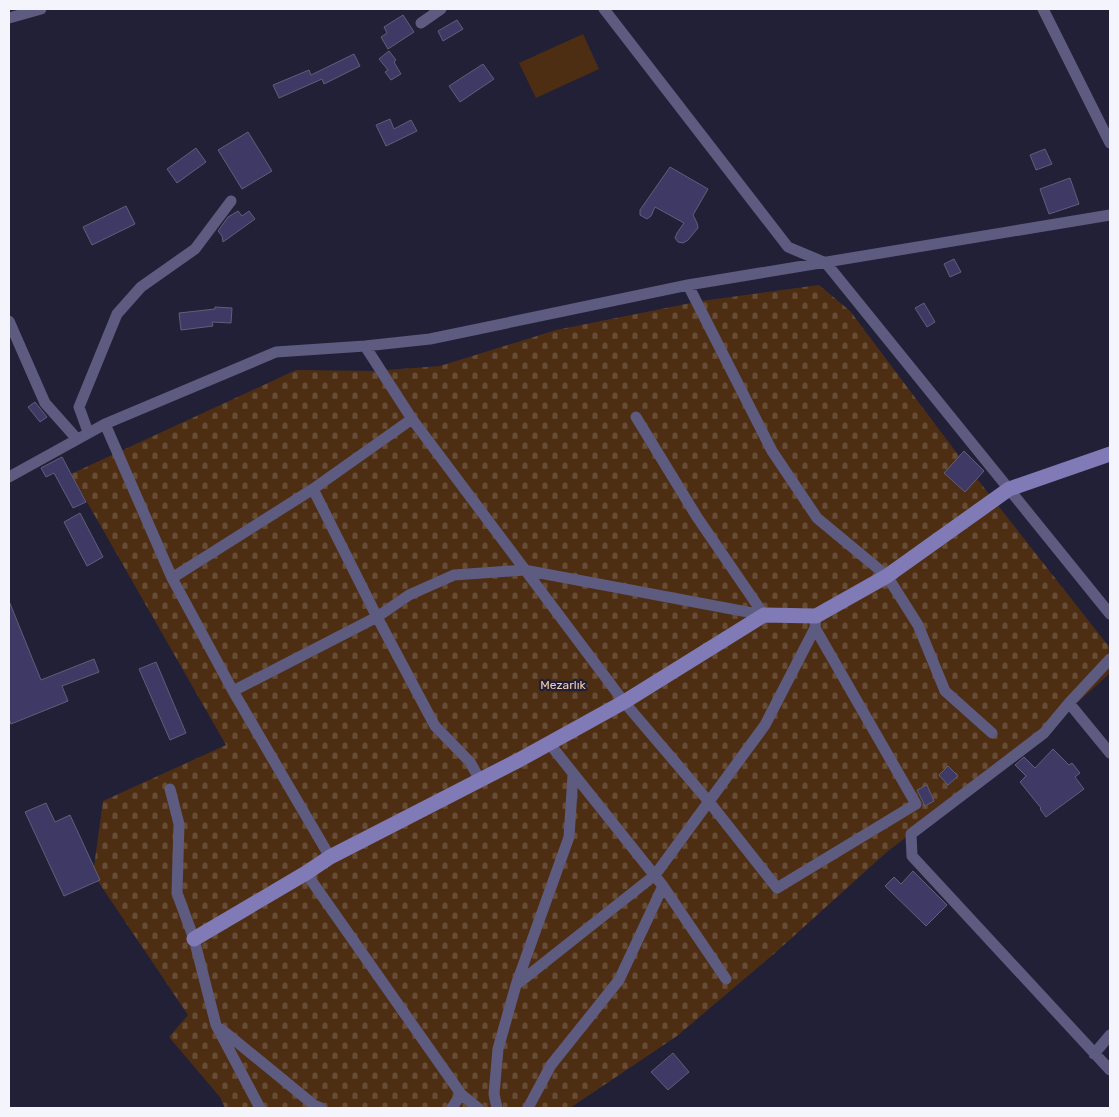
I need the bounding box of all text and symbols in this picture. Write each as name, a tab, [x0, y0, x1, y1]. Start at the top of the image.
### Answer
park label: Mezarlık	[540, 678, 587, 692]

